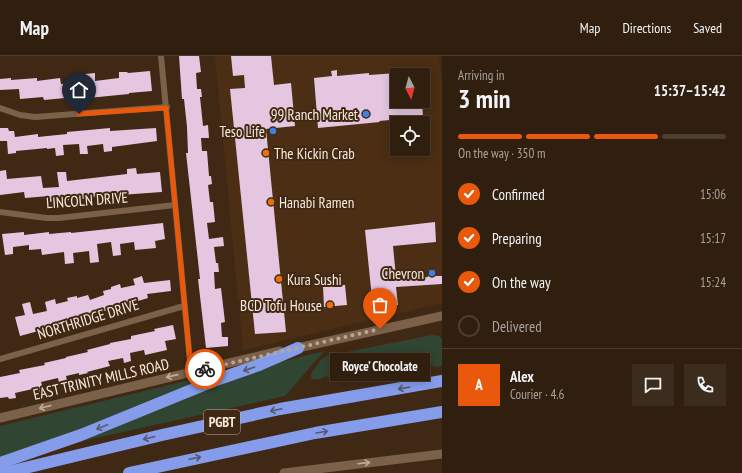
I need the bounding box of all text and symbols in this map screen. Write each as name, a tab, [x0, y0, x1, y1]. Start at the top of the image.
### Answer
text: Map	[20, 16, 49, 40]
text: Map	[580, 19, 600, 37]
text: Directions	[622, 19, 671, 37]
text: Saved	[693, 19, 722, 37]
text: Arriving in	[458, 67, 505, 84]
north arrow	[390, 68, 430, 108]
map controls	[390, 68, 430, 156]
pin	[62, 73, 96, 114]
icon: home	[68, 79, 90, 101]
text: 15:37–15:42	[654, 81, 726, 100]
text: 3 min	[458, 82, 511, 115]
place label: 99 Ranch Market	[271, 105, 358, 124]
marker: 99 Ranch Market	[361, 109, 371, 119]
button: locate	[390, 116, 430, 156]
place label: Teso Life	[220, 122, 265, 141]
marker: Teso Life	[268, 126, 278, 136]
place label: The Kickin Crab	[274, 144, 355, 163]
text: On the way · 350 m	[458, 145, 545, 162]
marker: The Kickin Crab	[261, 148, 271, 158]
icon: check	[458, 183, 480, 205]
text: Confirmed	[492, 185, 545, 204]
text: 15:06	[700, 186, 726, 203]
street label: LINCOLN DRIVE	[45, 188, 129, 212]
place label: Hanabi Ramen	[279, 193, 354, 212]
marker: Hanabi Ramen	[266, 197, 276, 207]
icon: check	[458, 227, 480, 249]
text: Preparing	[492, 229, 542, 248]
text: 15:17	[700, 230, 726, 247]
place label: Chevron	[382, 264, 424, 283]
marker: Chevron	[427, 268, 437, 278]
place label: Kura Sushi	[287, 270, 342, 289]
icon: check	[458, 271, 480, 293]
text: On the way	[492, 273, 551, 292]
marker: Kura Sushi	[274, 274, 284, 284]
text: 15:24	[700, 274, 726, 291]
pin	[363, 288, 397, 329]
icon: bag	[369, 294, 391, 316]
street label: NORTHRIDGE DRIVE	[35, 295, 141, 343]
place label: BCD Tofu House	[240, 296, 322, 315]
marker: BCD Tofu House	[325, 300, 335, 310]
text: Delivered	[492, 317, 542, 336]
courier	[185, 349, 225, 389]
callout: Royce’ Chocolate	[330, 353, 430, 381]
street label: EAST TRINITY MILLS ROAD	[31, 354, 171, 404]
icon: bike	[194, 358, 216, 380]
text: Royce’ Chocolate	[342, 358, 418, 375]
button: chat	[632, 364, 674, 406]
button: phone	[684, 364, 726, 406]
one-way arrow	[244, 365, 256, 373]
text: Alex	[510, 367, 534, 386]
one-way arrow	[166, 373, 179, 381]
text: A	[475, 375, 483, 394]
one-way arrow	[397, 384, 410, 392]
text: Courier · 4.6	[510, 386, 564, 403]
one-way arrow	[39, 403, 52, 411]
one-way arrow	[269, 407, 282, 415]
road number: PGBT	[204, 410, 240, 434]
one-way arrow	[97, 423, 109, 431]
one-way arrow	[315, 427, 328, 435]
one-way arrow	[142, 435, 155, 442]
one-way arrow	[188, 454, 201, 462]
one-way arrow	[357, 459, 370, 467]

